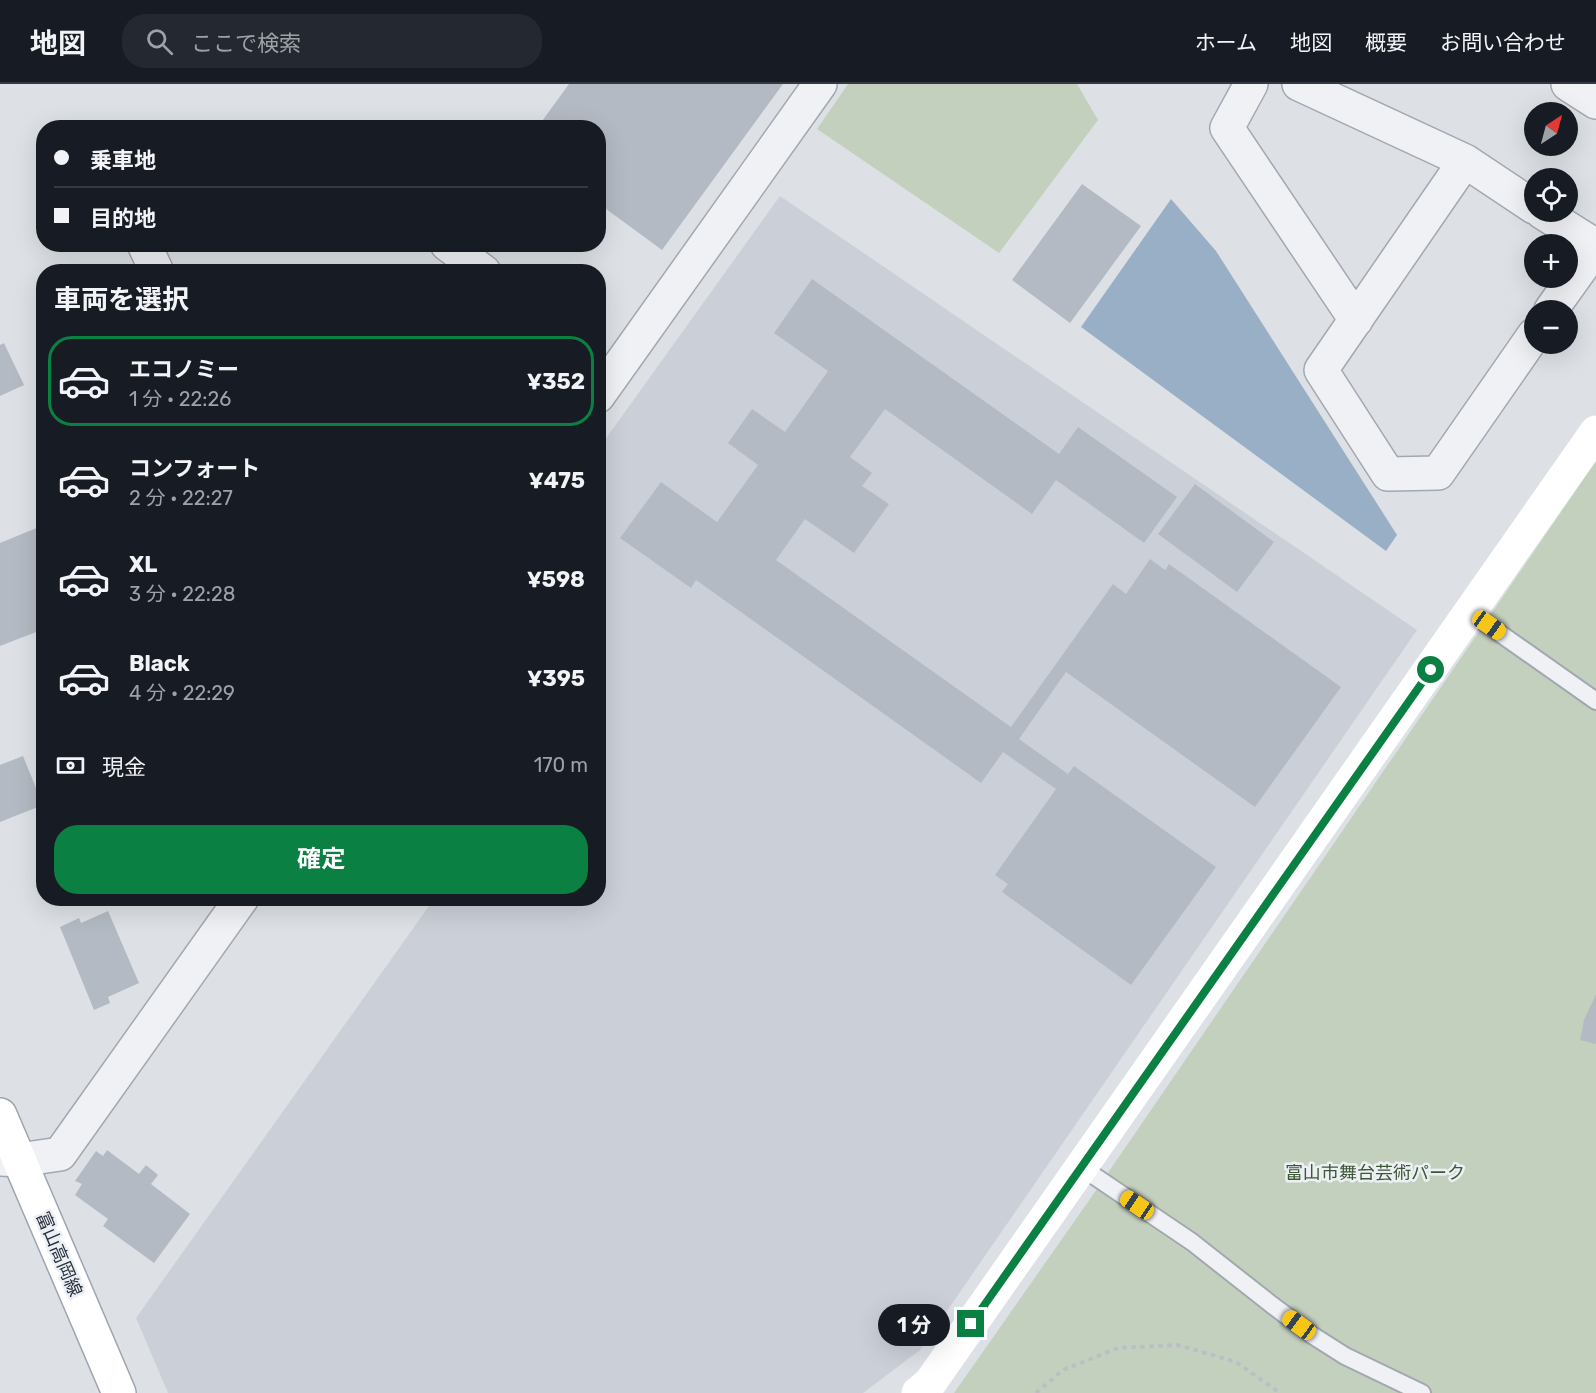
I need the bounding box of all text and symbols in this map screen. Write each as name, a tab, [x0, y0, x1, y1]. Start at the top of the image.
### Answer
search box	[122, 14, 542, 68]
icon: search	[143, 25, 176, 58]
text: 地図	[30, 27, 86, 60]
text: ここで検索	[191, 30, 301, 57]
text: ホーム	[1195, 30, 1257, 55]
text: 地図	[1290, 30, 1332, 55]
text: 概要	[1365, 30, 1407, 55]
text: お問い合わせ	[1440, 30, 1566, 55]
north arrow	[1524, 102, 1578, 156]
map controls	[1524, 102, 1578, 354]
text: 乗車地	[90, 147, 156, 174]
button: locate	[1524, 168, 1578, 222]
text: 目的地	[90, 205, 156, 232]
button: +	[1524, 234, 1578, 288]
text: 車両を選択	[54, 284, 189, 316]
button: −	[1524, 300, 1578, 354]
icon: car	[57, 354, 111, 408]
text: エコノミー	[129, 356, 239, 383]
text: ¥352	[527, 368, 585, 395]
text: 1 分 · 22:26	[129, 387, 231, 411]
icon: car	[57, 453, 111, 507]
text: コンフォート	[129, 455, 260, 482]
text: ¥475	[529, 467, 585, 494]
text: 2 分 · 22:27	[129, 486, 233, 510]
text: XL	[129, 551, 157, 578]
icon: car	[57, 552, 111, 606]
text: ¥598	[527, 566, 585, 593]
text: 3 分 · 22:28	[129, 582, 235, 606]
car	[1469, 607, 1509, 643]
text: Black	[129, 650, 190, 677]
icon: car	[57, 651, 111, 705]
route start	[1417, 656, 1444, 683]
text: ¥395	[527, 665, 585, 692]
text: 4 分 · 22:29	[129, 681, 235, 705]
icon: cash	[54, 749, 87, 782]
text: 170 m	[534, 753, 588, 777]
text: 現金	[102, 754, 146, 781]
button: 確定	[54, 825, 588, 894]
park label: 富山市舞台芸術パーク	[1285, 1162, 1465, 1184]
car	[1117, 1187, 1157, 1223]
street label: 富山高岡線	[31, 1208, 87, 1300]
callout: 1 分	[878, 1303, 950, 1345]
car	[1279, 1307, 1319, 1343]
route end	[957, 1310, 984, 1337]
text: 1 分	[897, 1313, 931, 1337]

